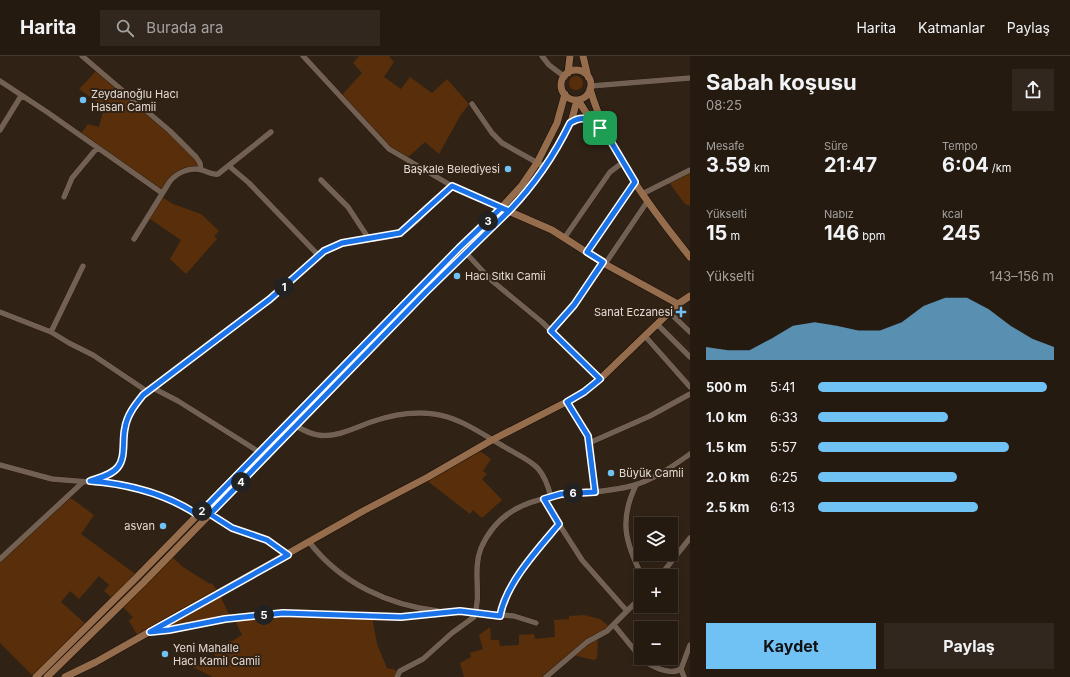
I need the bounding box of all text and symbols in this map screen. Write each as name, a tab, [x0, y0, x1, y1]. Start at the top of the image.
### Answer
search box	[100, 10, 380, 46]
text: Harita	[20, 16, 76, 39]
icon: search	[114, 17, 136, 39]
text: Burada ara	[146, 18, 223, 37]
text: Harita	[856, 19, 896, 36]
text: Katmanlar	[918, 19, 985, 36]
text: Paylaş	[1007, 19, 1050, 36]
text: Sabah koşusu	[706, 69, 857, 95]
button: share	[1012, 69, 1054, 111]
place label: Zeydanoğlu Hacı Hasan Camii	[91, 87, 178, 114]
marker: Zeydanoğlu Hacı Hasan Camii	[78, 95, 88, 105]
text: 08:25	[706, 97, 742, 113]
pin	[583, 111, 617, 145]
icon: arrive	[589, 117, 611, 139]
text: Mesafe	[706, 139, 745, 153]
text: Süre	[824, 139, 848, 153]
text: Tempo	[942, 139, 978, 153]
text: 3.59	[706, 153, 751, 177]
text: 21:47	[824, 153, 877, 177]
text: 6:04	[942, 153, 989, 177]
text: km	[751, 161, 770, 175]
text: /km	[989, 161, 1011, 175]
place label: Başkale Belediyesi	[403, 162, 500, 176]
marker: Başkale Belediyesi	[503, 164, 513, 174]
text: Yükselti	[706, 207, 747, 221]
text: Nabız	[824, 207, 854, 221]
text: kcal	[942, 207, 963, 221]
pin: 3	[478, 211, 498, 231]
text: 3	[484, 214, 492, 228]
text: 15	[706, 221, 727, 245]
text: 146	[824, 221, 859, 245]
text: 245	[942, 221, 981, 245]
text: m	[727, 229, 740, 243]
text: bpm	[859, 229, 885, 243]
text: Yükselti	[706, 268, 754, 284]
text: 143–156 m	[989, 268, 1054, 284]
place label: Hacı Sıtkı Camii	[465, 269, 546, 283]
marker: Hacı Sıtkı Camii	[452, 271, 462, 281]
pin: 1	[274, 277, 294, 297]
text: 1	[282, 280, 286, 294]
place label: Sanat Eczanesi	[594, 305, 673, 319]
marker: Sanat Eczanesi	[676, 307, 686, 317]
text: 500 m	[706, 379, 747, 395]
text: 5:41	[770, 379, 795, 395]
text: 1.0 km	[706, 409, 747, 425]
text: 6:33	[770, 409, 798, 425]
text: 1.5 km	[706, 439, 747, 455]
text: 5:57	[770, 439, 797, 455]
place label: Büyük Camii	[619, 466, 684, 480]
marker: Büyük Camii	[606, 468, 616, 478]
text: 2.0 km	[706, 469, 749, 485]
text: 6:25	[770, 469, 798, 485]
pin: 4	[231, 472, 251, 492]
text: 4	[237, 475, 245, 489]
pin: 6	[563, 483, 583, 503]
text: 6	[569, 486, 577, 500]
text: 2.5 km	[706, 499, 749, 515]
text: 6:13	[770, 499, 795, 515]
pin: 2	[192, 501, 212, 521]
text: 2	[199, 504, 205, 518]
map controls	[634, 517, 678, 665]
button: layers	[634, 517, 678, 561]
place label: asvan	[124, 519, 155, 533]
marker: asvan	[158, 521, 168, 531]
button: +	[634, 569, 678, 613]
pin: 5	[254, 605, 274, 625]
text: 5	[260, 608, 268, 622]
button: −	[634, 621, 678, 665]
button: Kaydet	[706, 623, 876, 669]
button: Paylaş	[884, 623, 1054, 669]
place label: Yeni Mahalle Hacı Kamil Camii	[173, 641, 260, 668]
marker: Yeni Mahalle Hacı Kamil Camii	[160, 649, 170, 659]

